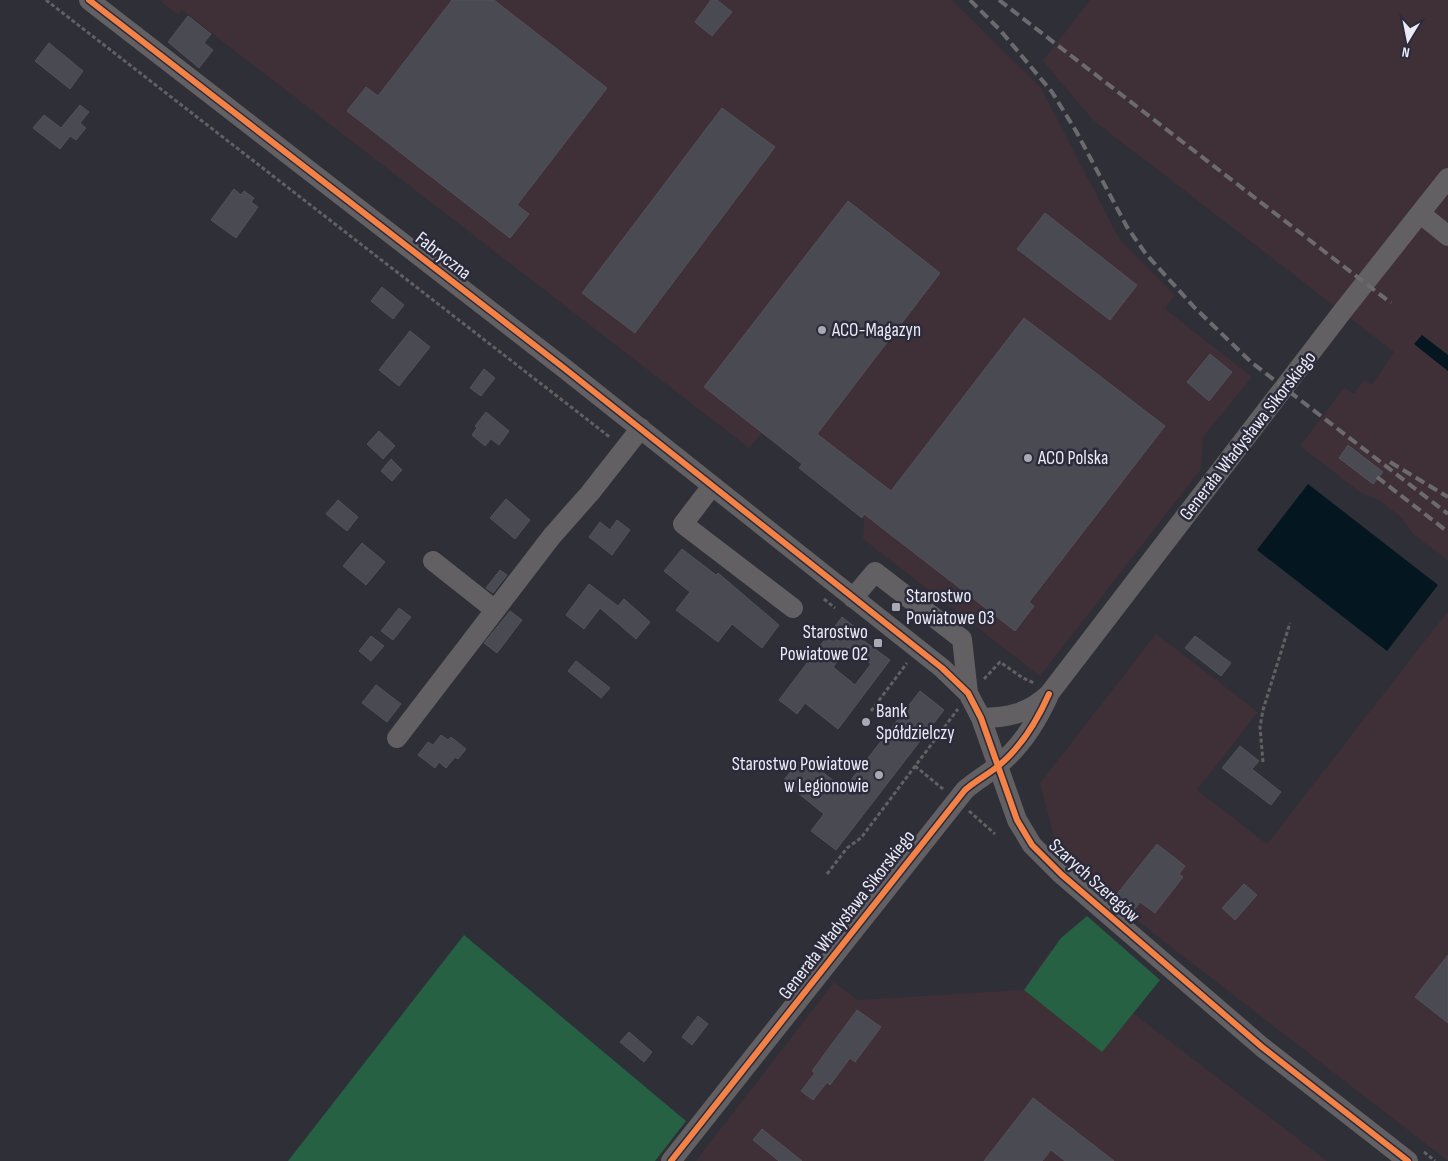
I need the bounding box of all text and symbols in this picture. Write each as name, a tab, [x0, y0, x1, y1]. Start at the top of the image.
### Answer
north arrow	[1383, 15, 1433, 65]
text: N	[1401, 43, 1411, 61]
street label: Fabryczna	[410, 227, 476, 285]
place label: ACO-Magazyn	[831, 319, 921, 342]
marker: ACO-Magazyn	[816, 324, 828, 336]
street label: Generała Władysława Sikorskiego	[1175, 347, 1321, 525]
place label: ACO Polska	[1037, 447, 1108, 470]
marker: ACO Polska	[1022, 452, 1034, 464]
place label: Starostwo Powiatowe 03	[906, 585, 995, 630]
marker: Starostwo Powiatowe 03	[890, 601, 902, 613]
place label: Starostwo Powiatowe 02	[780, 621, 868, 666]
marker: Starostwo Powiatowe 02	[872, 637, 884, 649]
place label: Bank Spółdzielczy	[876, 700, 955, 745]
marker: Bank Spółdzielczy	[860, 716, 872, 728]
place label: Starostwo Powiatowe w Legionowie	[732, 753, 869, 798]
marker: Starostwo Powiatowe w Legionowie	[873, 769, 885, 781]
street label: Generała Władysława Sikorskiego	[774, 826, 920, 1004]
street label: Szarych Szeregów	[1044, 834, 1145, 928]

